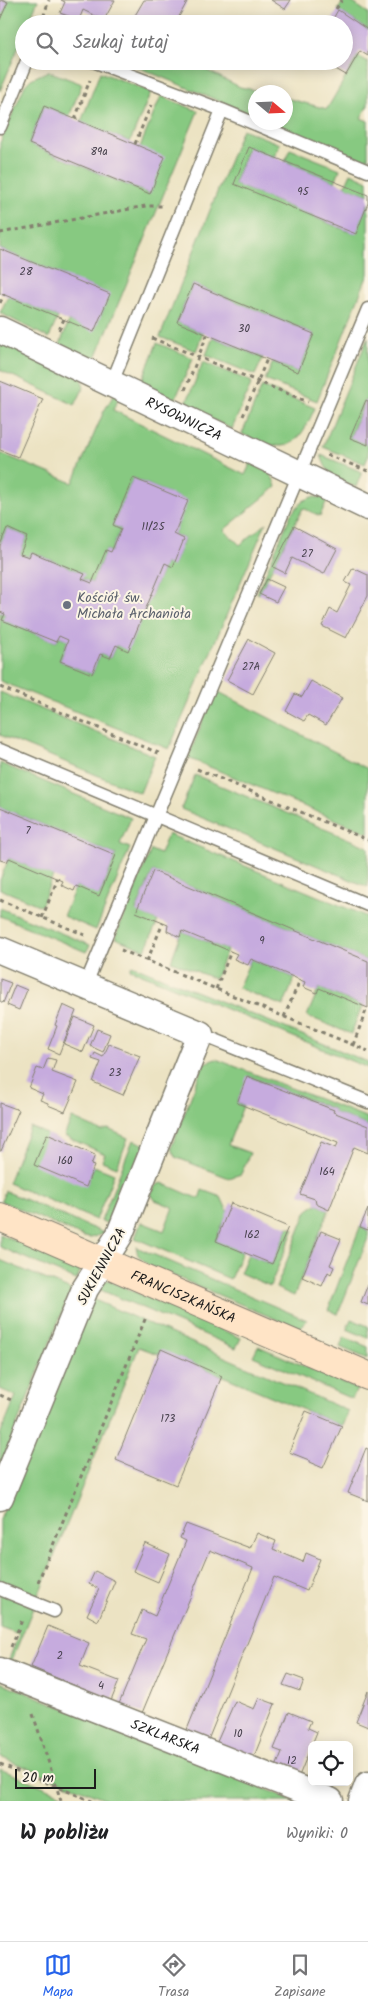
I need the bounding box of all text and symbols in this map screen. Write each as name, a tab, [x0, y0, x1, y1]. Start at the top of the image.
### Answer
search box	[15, 15, 353, 70]
text: Szukaj tutaj	[73, 28, 168, 58]
icon: search	[33, 29, 61, 57]
north arrow	[248, 85, 293, 130]
house number: 89a	[90, 143, 108, 161]
house number: 95	[297, 183, 310, 201]
house number: 28	[19, 263, 33, 281]
house number: 30	[238, 320, 250, 338]
street label: RYSOWNICZA	[141, 391, 225, 447]
house number: 11/25	[141, 518, 166, 536]
house number: 27	[301, 545, 314, 563]
place label: Kościół św. Michała Archanioła	[77, 587, 191, 625]
marker: Kościół św. Michała Archanioła	[61, 599, 73, 611]
house number: 27A	[242, 658, 260, 676]
house number: 7	[25, 822, 31, 840]
house number: 9	[259, 932, 265, 950]
house number: 23	[109, 1064, 121, 1082]
house number: 160	[57, 1152, 73, 1170]
house number: 164	[319, 1163, 335, 1181]
street label: SUKIENNICZA	[72, 1224, 132, 1309]
house number: 162	[244, 1226, 260, 1244]
street label: FRANCISZKAŃSKA	[127, 1265, 239, 1330]
house number: 173	[161, 1410, 175, 1428]
house number: 2	[57, 1647, 63, 1665]
house number: 4	[98, 1677, 104, 1695]
street label: SZKLARSKA	[127, 1714, 203, 1761]
house number: 10	[234, 1725, 243, 1743]
map controls	[308, 1741, 353, 1786]
button: locate	[308, 1741, 353, 1786]
house number: 12	[287, 1752, 297, 1770]
scale bar	[15, 1766, 96, 1789]
text: 20 m	[22, 1767, 54, 1789]
text: W pobliżu	[20, 1817, 108, 1850]
text: Wyniki: 0	[286, 1821, 348, 1846]
tab: Mapa	[42, 1951, 73, 2003]
tab: Trasa	[158, 1951, 189, 2003]
tab: Zapisane	[274, 1951, 326, 2003]

